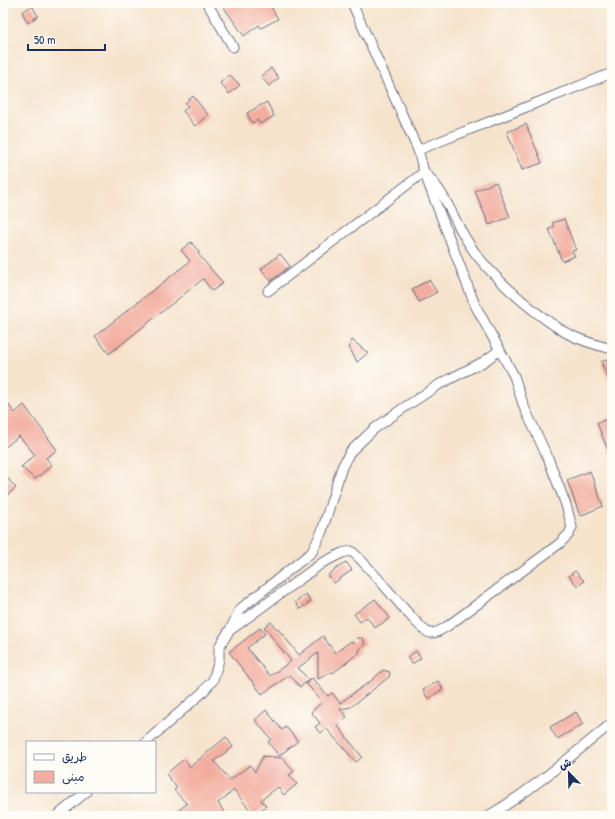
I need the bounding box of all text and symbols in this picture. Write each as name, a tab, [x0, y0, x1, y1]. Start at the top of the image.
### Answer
scale bar	[28, 26, 105, 52]
text: 50 m	[34, 31, 55, 48]
legend	[26, 741, 156, 793]
text: طريق	[62, 748, 87, 765]
north arrow	[549, 753, 589, 793]
text: ش	[557, 755, 573, 773]
text: مبنى	[62, 768, 85, 785]

